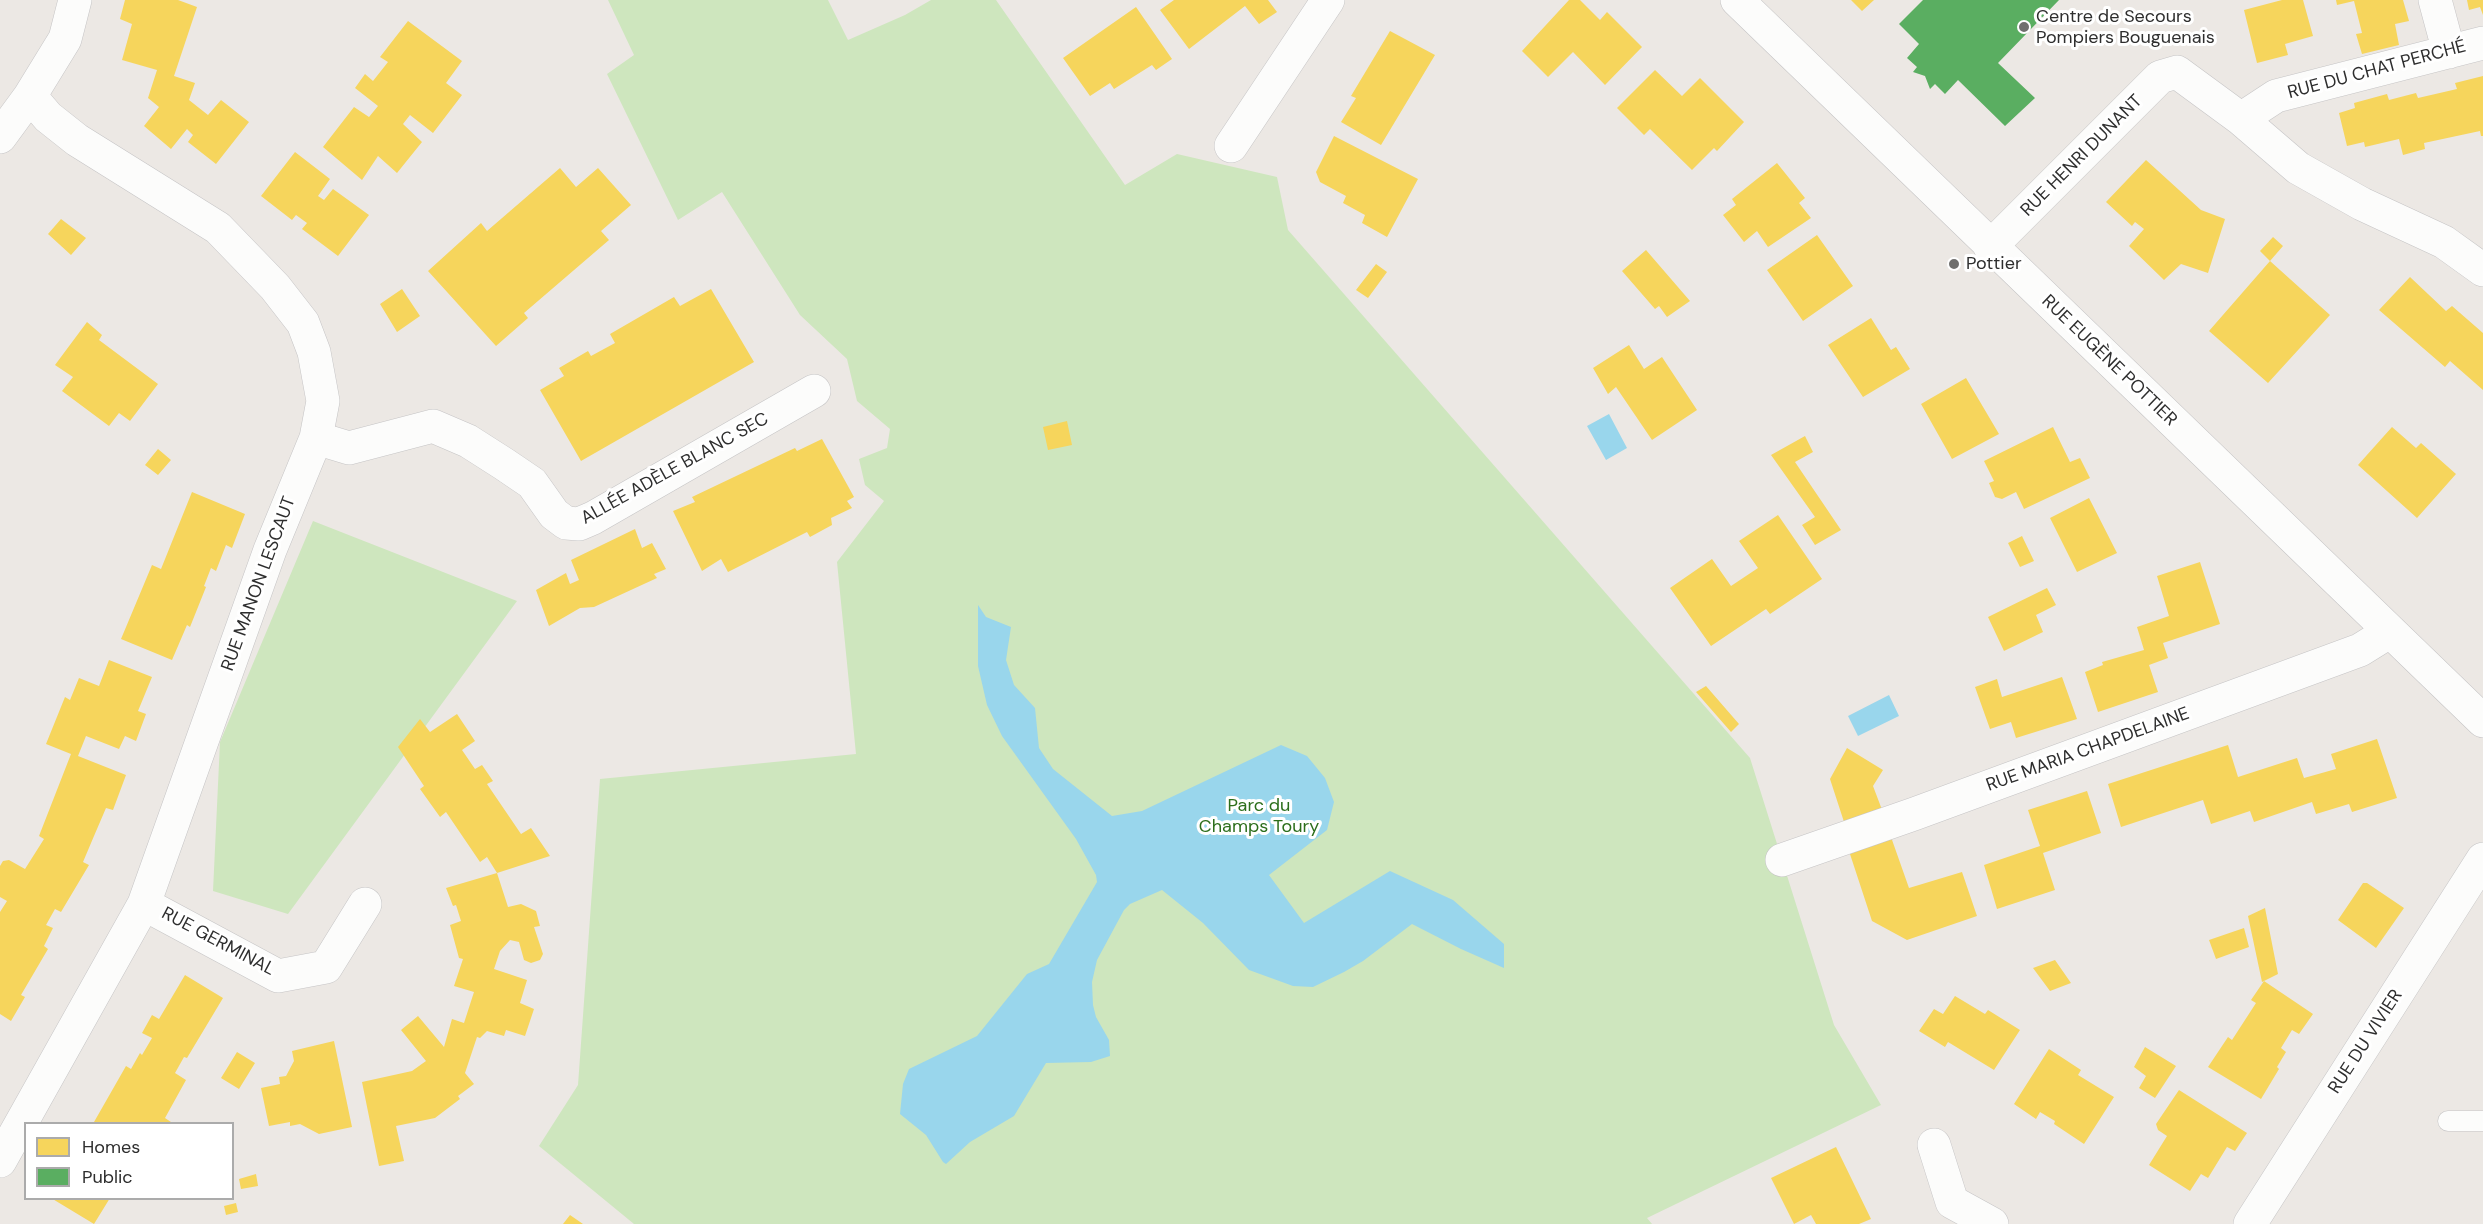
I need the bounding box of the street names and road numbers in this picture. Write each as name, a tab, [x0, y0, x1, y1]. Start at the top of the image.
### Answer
street label: RUE DU CHAT PERCHÉ	[2286, 36, 2468, 104]
street label: RUE HENRI DUNANT	[2017, 91, 2147, 221]
street label: RUE EUGÈNE POTTIER	[2037, 291, 2181, 431]
street label: ALLÉE ADÈLE BLANC SEC	[578, 408, 772, 530]
street label: RUE MANON LESCAUT	[217, 494, 301, 674]
street label: RUE MARIA CHAPDELAINE	[1984, 703, 2192, 797]
street label: RUE GERMINAL	[158, 903, 278, 981]
street label: RUE DU VIVIER	[2324, 986, 2408, 1098]

